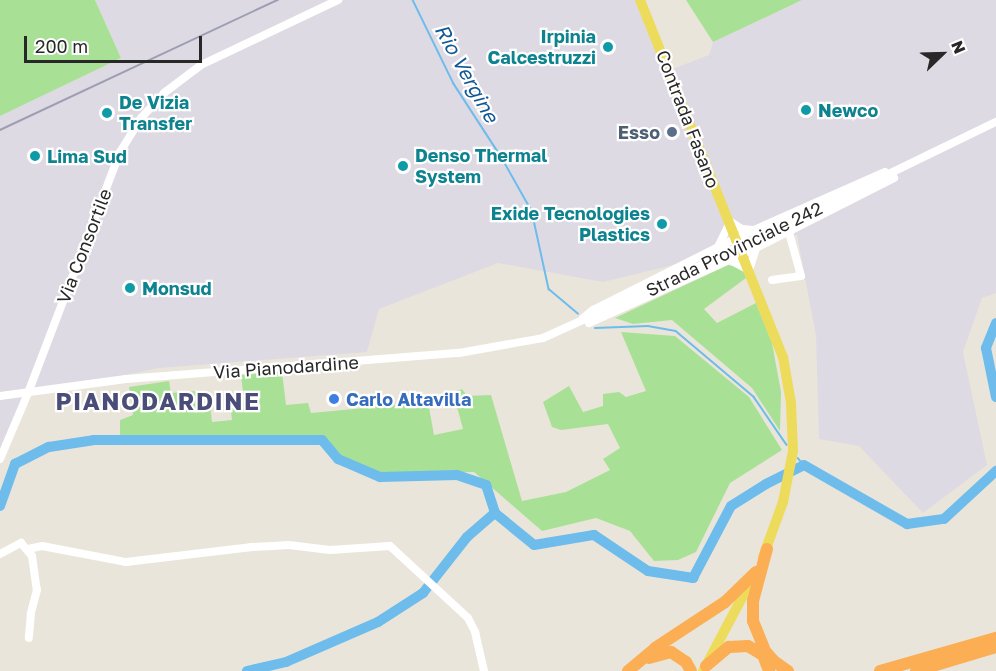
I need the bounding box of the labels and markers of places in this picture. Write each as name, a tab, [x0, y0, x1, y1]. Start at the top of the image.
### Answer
place label: Irpinia Calcestruzzi	[487, 26, 596, 68]
marker: Irpinia Calcestruzzi	[601, 40, 615, 54]
place label: De Vizia Transfer	[119, 92, 192, 134]
place label: Newco	[818, 99, 878, 121]
marker: Newco	[799, 103, 813, 117]
marker: De Vizia Transfer	[100, 106, 114, 120]
place label: Esso	[618, 121, 660, 143]
marker: Esso	[665, 125, 679, 139]
place label: Lima Sud	[47, 145, 127, 167]
place label: Denso Thermal System	[415, 145, 547, 188]
marker: Lima Sud	[28, 149, 42, 163]
marker: Denso Thermal System	[396, 159, 410, 173]
place label: Exide Tecnologies Plastics	[491, 203, 650, 246]
marker: Exide Tecnologies Plastics	[655, 217, 669, 231]
place label: Monsud	[142, 277, 212, 299]
marker: Monsud	[123, 281, 137, 295]
place label: Carlo Altavilla	[346, 388, 471, 410]
marker: Carlo Altavilla	[327, 392, 341, 406]

